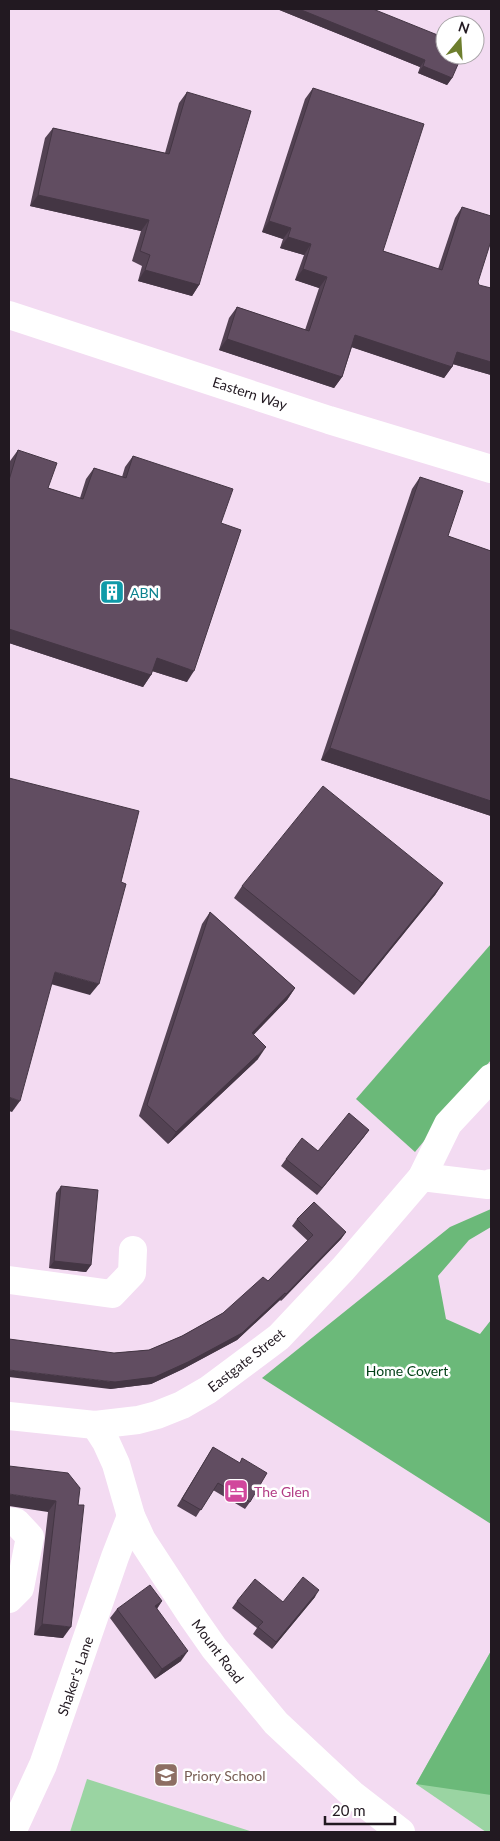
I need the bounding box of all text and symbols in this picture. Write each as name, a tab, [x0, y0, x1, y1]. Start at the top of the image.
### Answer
north arrow	[435, 15, 485, 65]
text: N	[456, 17, 472, 37]
street label: Eastern Way	[211, 373, 290, 413]
building icon: ABN	[99, 579, 125, 605]
place label: ABN	[130, 584, 159, 601]
street label: Eastgate Street	[204, 1325, 288, 1395]
park label: Home Covert	[366, 1362, 448, 1379]
hotel icon: The Glen	[223, 1478, 249, 1504]
place label: The Glen	[254, 1483, 310, 1500]
street label: Mount Road	[188, 1616, 248, 1686]
street label: Shaker's Lane	[53, 1634, 97, 1718]
school or university icon: Priory School	[153, 1762, 179, 1788]
place label: Priory School	[184, 1767, 265, 1784]
scale bar	[325, 1794, 395, 1826]
text: 20 m	[332, 1801, 366, 1819]

